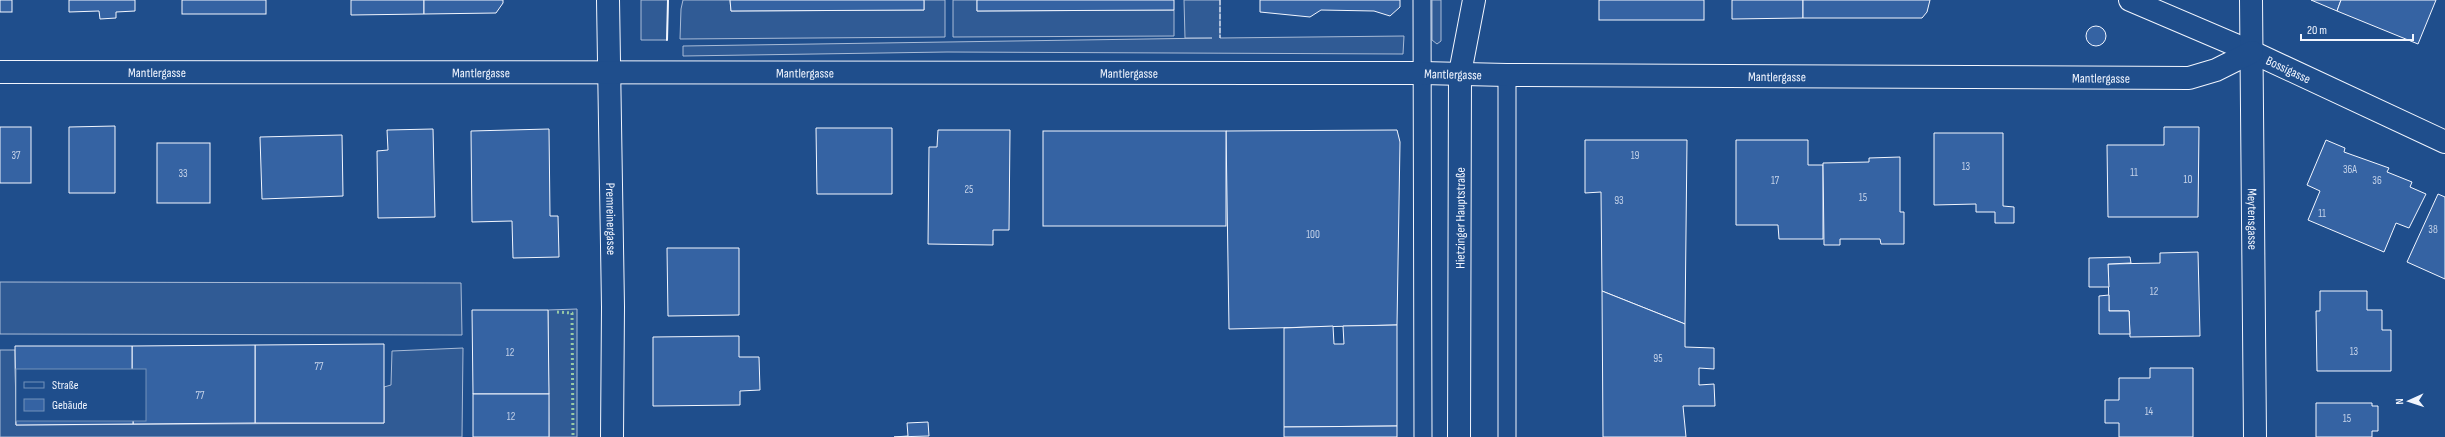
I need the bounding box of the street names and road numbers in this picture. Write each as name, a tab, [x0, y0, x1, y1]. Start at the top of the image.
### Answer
street label: Bossigasse	[2263, 53, 2313, 87]
street label: Mantlergasse	[128, 65, 186, 81]
street label: Mantlergasse	[452, 65, 510, 81]
street label: Mantlergasse	[776, 66, 834, 82]
street label: Mantlergasse	[1100, 66, 1158, 82]
street label: Mantlergasse	[1424, 66, 1482, 83]
street label: Mantlergasse	[1748, 69, 1806, 85]
street label: Mantlergasse	[2072, 70, 2130, 87]
street label: Hietzinger Hauptstraße	[1452, 167, 1469, 269]
street label: Premreinergasse	[602, 183, 619, 255]
street label: Meytensgasse	[2244, 188, 2260, 250]

